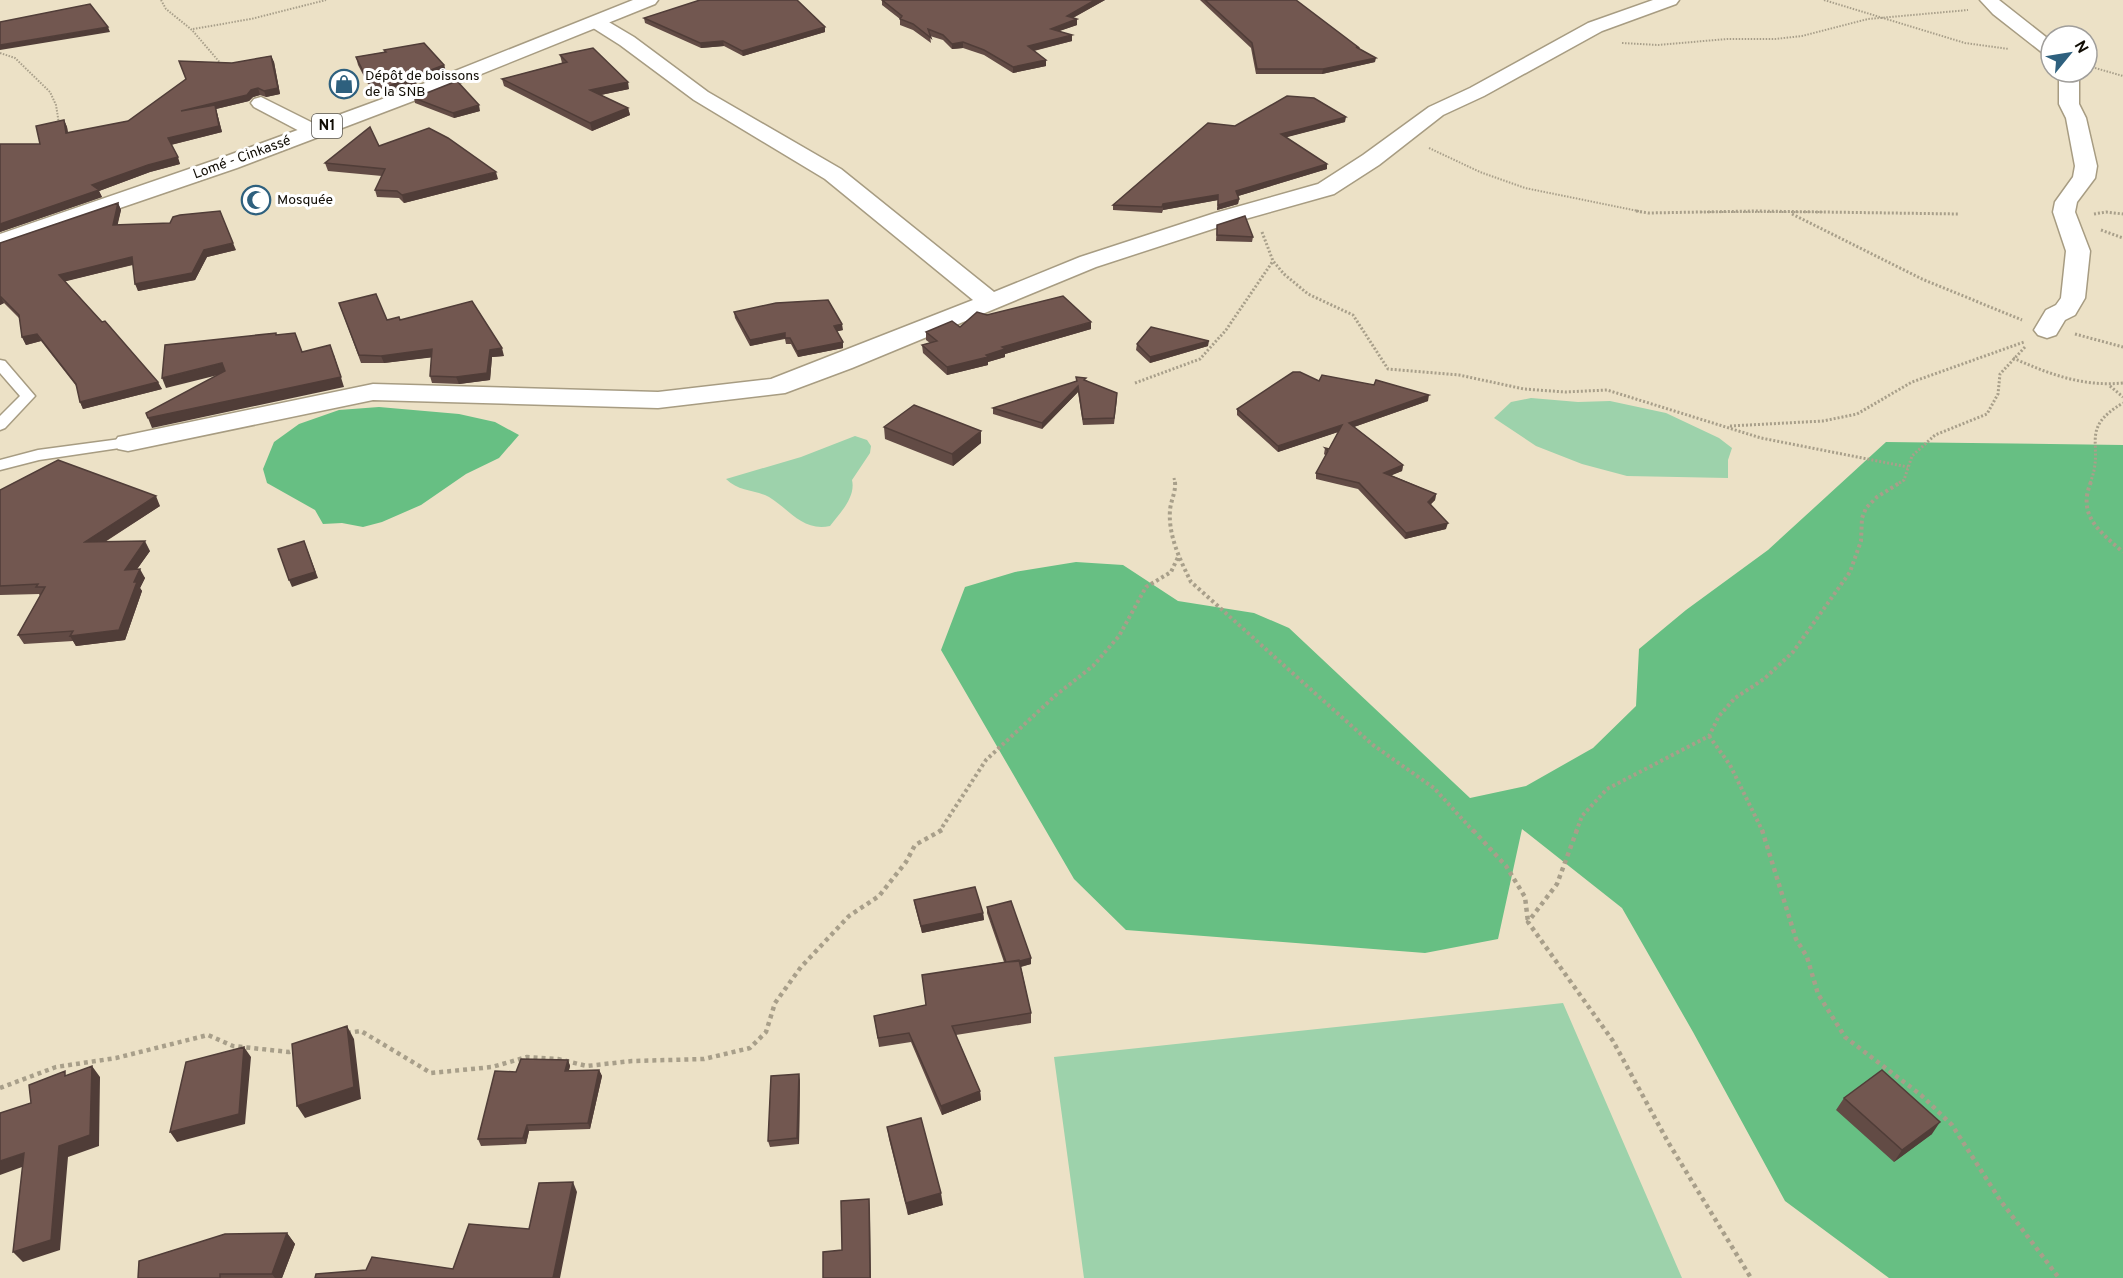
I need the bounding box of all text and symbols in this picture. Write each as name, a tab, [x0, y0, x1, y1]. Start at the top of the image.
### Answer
north arrow	[2039, 24, 2099, 84]
text: N	[2069, 38, 2092, 57]
shop icon: Dépôt de boissons de la SNB	[328, 68, 360, 100]
place label: Dépôt de boissons de la SNB	[365, 68, 480, 101]
road number: N1	[312, 114, 342, 138]
street label: Lomé - Cinkassé	[191, 132, 293, 184]
mosque icon: Mosquée	[240, 184, 272, 216]
place label: Mosquée	[277, 192, 333, 209]

